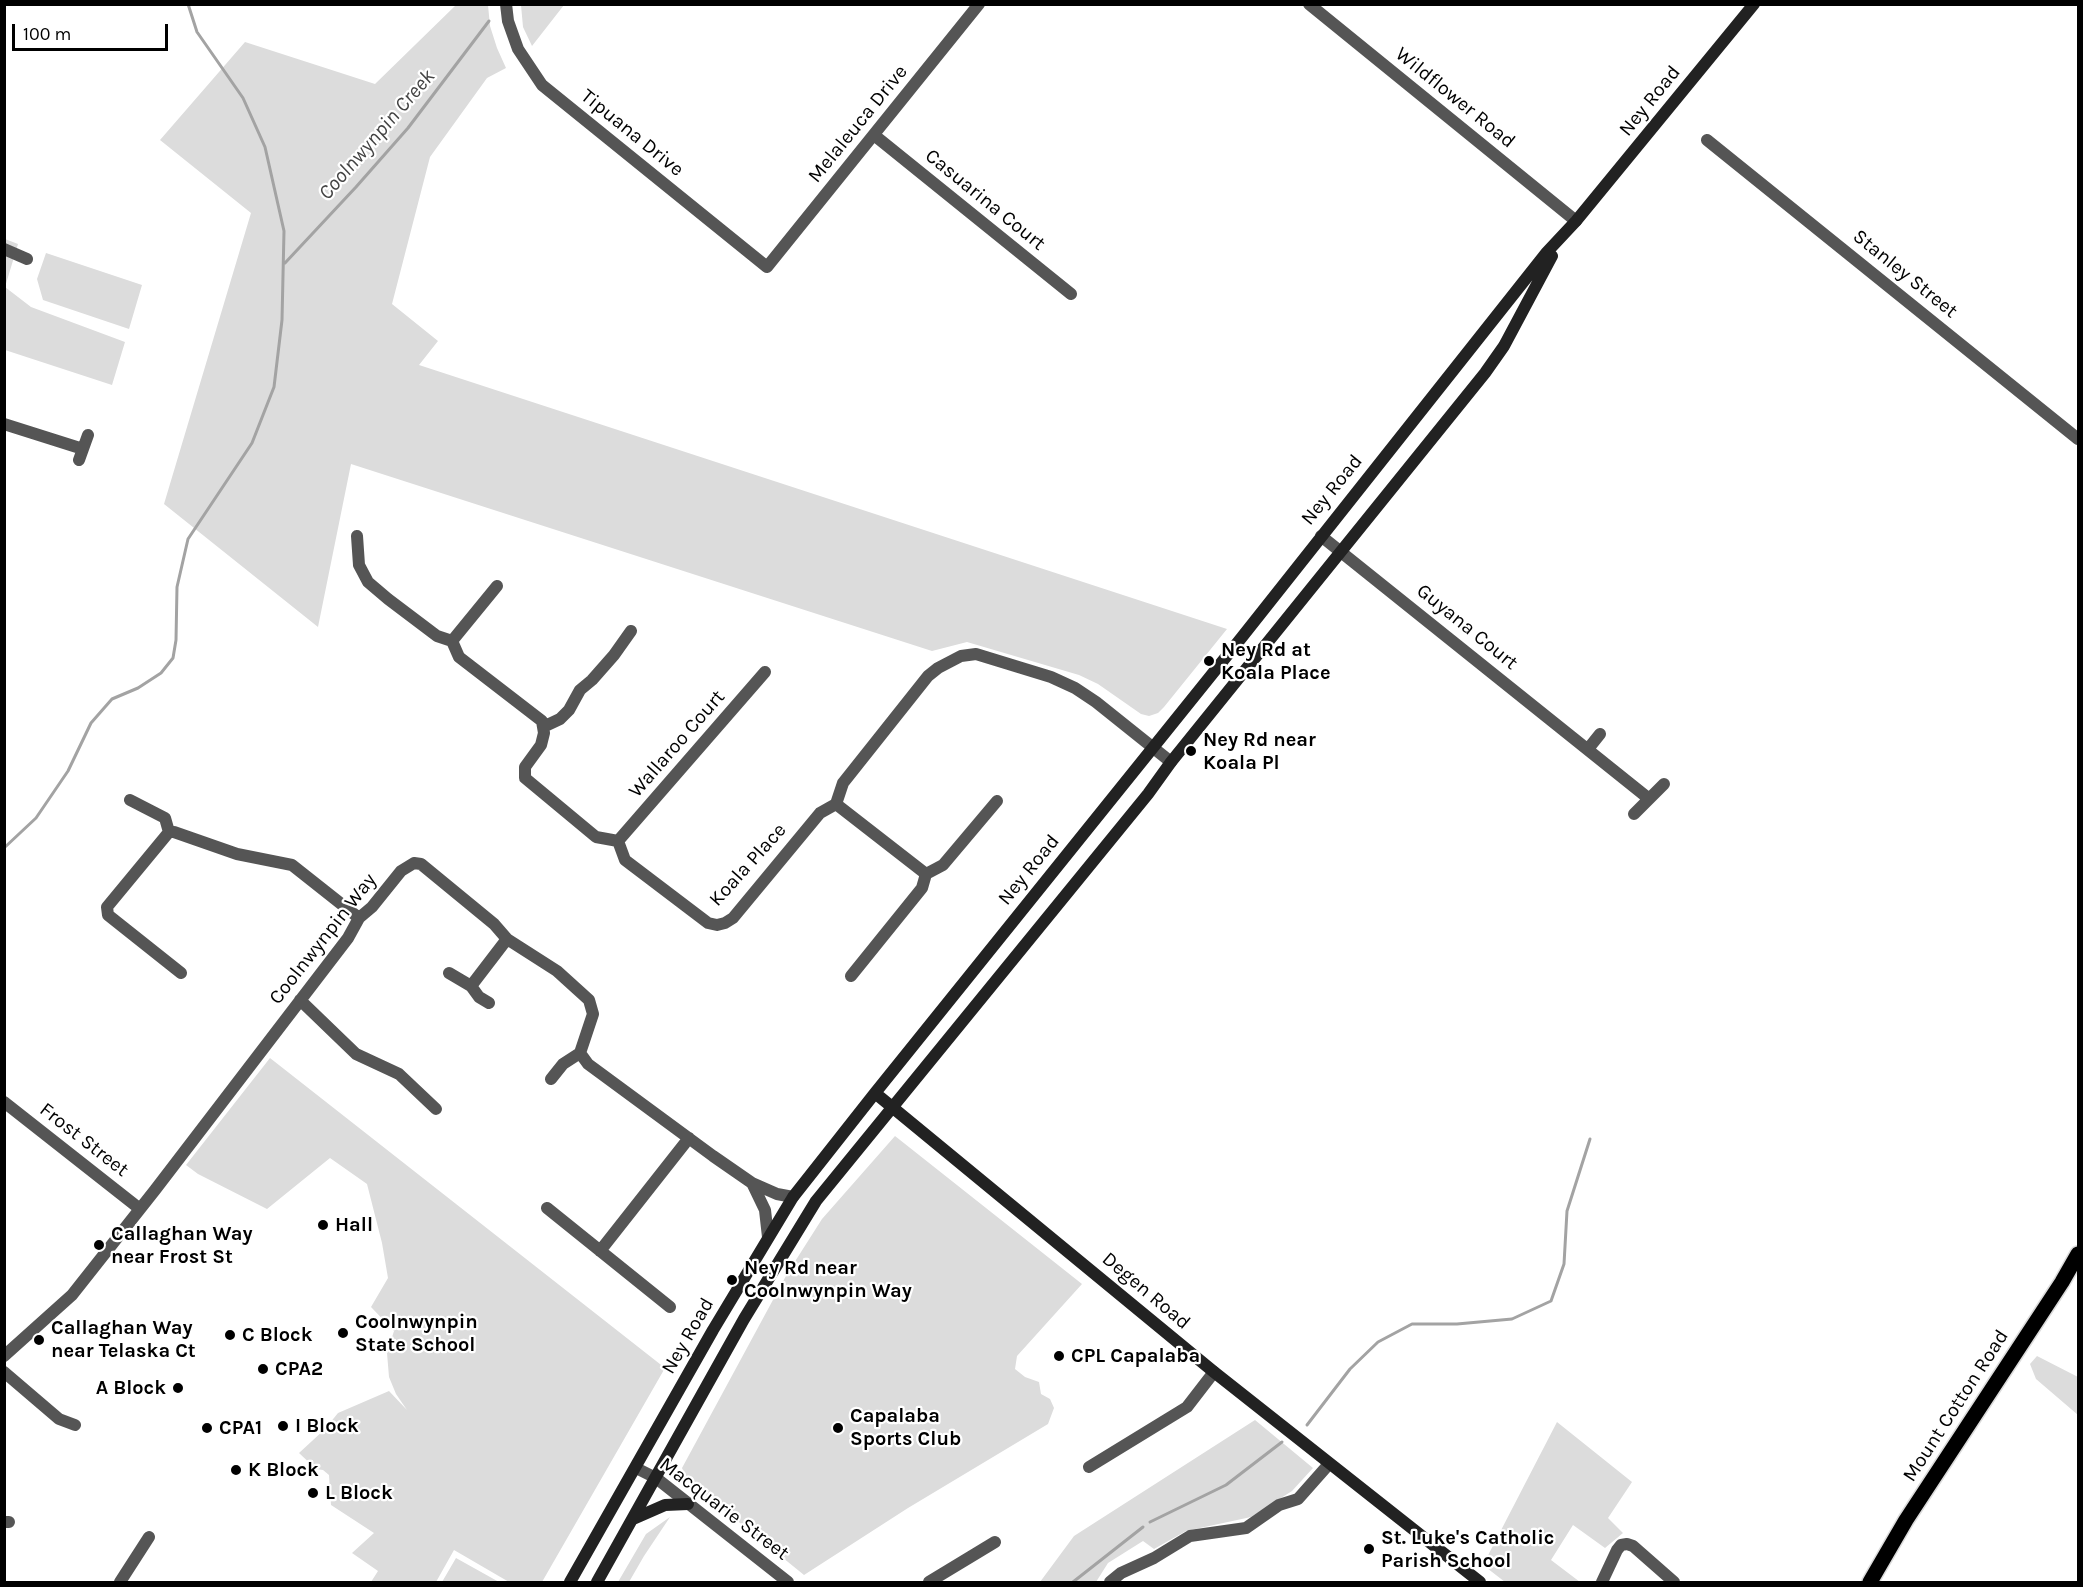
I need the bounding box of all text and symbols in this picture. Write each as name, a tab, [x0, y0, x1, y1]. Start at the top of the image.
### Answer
scale bar	[15, 12, 171, 50]
text: 100 m	[23, 23, 71, 45]
street label: Wildflower Road	[1390, 42, 1520, 154]
street label: Melaleuca Drive	[803, 60, 913, 188]
street label: Ney Road	[1614, 61, 1686, 141]
water label: Coolnwynpin Creek	[313, 65, 441, 205]
street label: Tipuana Drive	[576, 84, 688, 182]
street label: Casuarina Court	[920, 144, 1050, 256]
street label: Stanley Street	[1848, 225, 1962, 323]
street label: Ney Road	[1296, 450, 1368, 530]
street label: Guyana Court	[1412, 579, 1522, 675]
place label: Ney Rd at Koala Place	[1221, 638, 1331, 685]
marker: Ney Rd at Koala Place	[1202, 654, 1216, 668]
street label: Wallaroo Court	[624, 685, 730, 803]
place label: Ney Rd near Koala Pl	[1203, 728, 1316, 775]
marker: Ney Rd near Koala Pl	[1184, 744, 1198, 758]
street label: Koala Place	[704, 818, 792, 912]
street label: Ney Road	[993, 830, 1065, 910]
street label: Coolnwynpin Way	[264, 869, 382, 1009]
street label: Frost Street	[35, 1098, 133, 1182]
place label: Hall	[335, 1213, 373, 1237]
marker: Hall	[316, 1218, 330, 1232]
place label: Callaghan Way near Frost St	[111, 1222, 252, 1269]
marker: Callaghan Way near Frost St	[92, 1238, 106, 1252]
street label: Degen Road	[1097, 1247, 1195, 1335]
place label: Ney Rd near Coolnwynpin Way	[744, 1256, 912, 1303]
marker: Ney Rd near Coolnwynpin Way	[725, 1273, 739, 1287]
street label: Ney Road	[657, 1294, 719, 1378]
place label: Coolnwynpin State School	[355, 1310, 478, 1357]
place label: Callaghan Way near Telaska Ct	[51, 1316, 196, 1363]
place label: C Block	[242, 1323, 313, 1347]
marker: Coolnwynpin State School	[336, 1326, 350, 1340]
street label: Mount Cotton Road	[1898, 1326, 2014, 1486]
marker: C Block	[223, 1328, 237, 1342]
marker: Callaghan Way near Telaska Ct	[32, 1333, 46, 1347]
place label: CPL Capalaba	[1071, 1344, 1200, 1368]
marker: CPL Capalaba	[1052, 1349, 1066, 1363]
place label: CPA2	[275, 1357, 323, 1381]
marker: CPA2	[256, 1362, 270, 1376]
place label: A Block	[96, 1376, 166, 1400]
marker: A Block	[171, 1381, 185, 1395]
place label: Capalaba Sports Club	[850, 1404, 961, 1451]
place label: I Block	[295, 1414, 359, 1438]
place label: CPA1	[219, 1416, 262, 1440]
marker: I Block	[276, 1419, 290, 1433]
marker: CPA1	[200, 1421, 214, 1435]
marker: Capalaba Sports Club	[831, 1421, 845, 1435]
street label: Macquarie Street	[654, 1452, 794, 1566]
place label: K Block	[248, 1458, 319, 1482]
marker: K Block	[229, 1463, 243, 1477]
place label: L Block	[325, 1481, 393, 1505]
marker: L Block	[306, 1486, 320, 1500]
place label: St. Luke's Catholic Parish School	[1381, 1526, 1554, 1573]
marker: St. Luke's Catholic Parish School	[1362, 1542, 1376, 1556]

